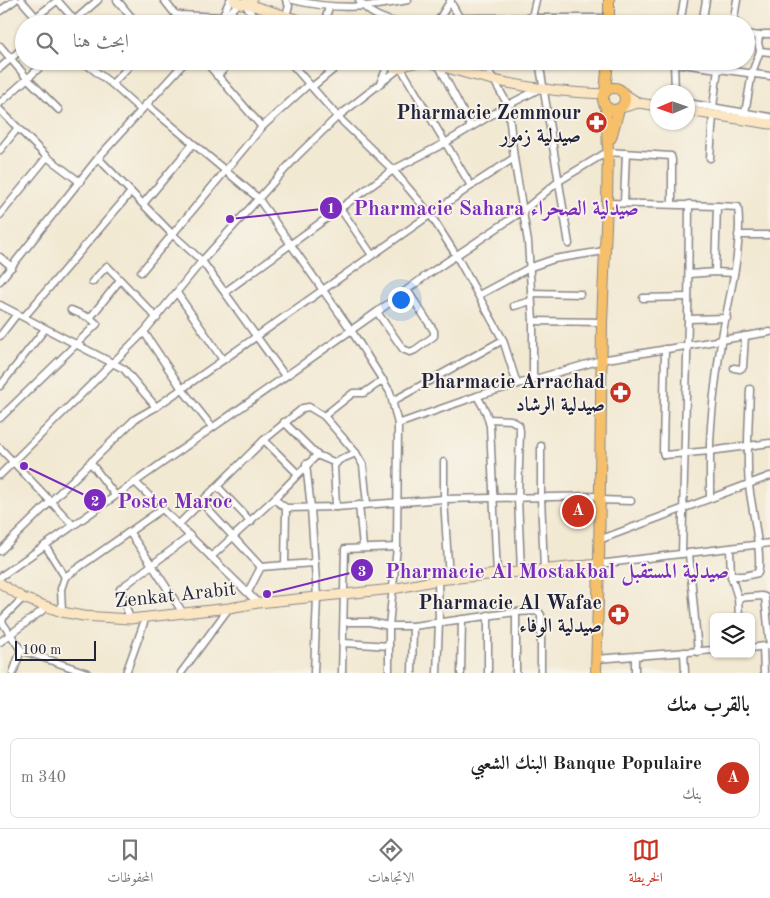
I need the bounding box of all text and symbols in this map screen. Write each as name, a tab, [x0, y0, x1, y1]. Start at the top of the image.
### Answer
search box	[15, 15, 755, 70]
icon: search	[33, 29, 61, 57]
text: ابحث هنا	[73, 33, 129, 52]
north arrow	[650, 85, 695, 130]
place label: Pharmacie Zemmour صيدلية زمور	[396, 104, 581, 148]
pharmacy icon: Pharmacie Zemmour صيدلية زمور	[585, 111, 609, 135]
callout: Pharmacie Sahara صيدلية الصحراء	[318, 190, 649, 226]
text: Pharmacie Sahara صيدلية الصحراء	[353, 199, 639, 222]
text: 1	[327, 202, 335, 217]
your location	[388, 287, 414, 313]
place label: Pharmacie Arrachad صيدلية الرشاد	[420, 373, 605, 416]
pharmacy icon: Pharmacie Arrachad صيدلية الرشاد	[609, 380, 633, 404]
callout: Poste Maroc	[82, 482, 243, 518]
text: Poste Maroc	[117, 492, 233, 513]
pin: A	[562, 492, 594, 530]
text: 2	[91, 495, 99, 510]
callout: Pharmacie Al Mostakbal صيدلية المستقبل	[349, 552, 739, 588]
text: Pharmacie Al Mostakbal صيدلية المستقبل	[385, 562, 729, 586]
text: 3	[358, 565, 366, 580]
street label: Zenkat Arabit	[114, 580, 237, 612]
place label: Pharmacie Al Wafae صيدلية الوفاء	[418, 594, 602, 638]
pharmacy icon: Pharmacie Al Wafae صيدلية الوفاء	[606, 602, 630, 626]
map controls	[710, 613, 755, 658]
button: layers	[710, 613, 755, 658]
scale bar	[15, 638, 96, 661]
text: 100 m	[22, 643, 61, 657]
text: بالقرب منك	[667, 695, 750, 716]
text: Banque Populaire البنك الشعبي	[471, 755, 702, 774]
text: 340 m	[21, 770, 66, 786]
text: A	[727, 770, 739, 786]
text: بنك	[682, 787, 702, 803]
tab: المحفوظات	[107, 836, 153, 891]
tab: الاتجاهات	[368, 836, 414, 891]
tab: الخريطة	[629, 836, 663, 891]

